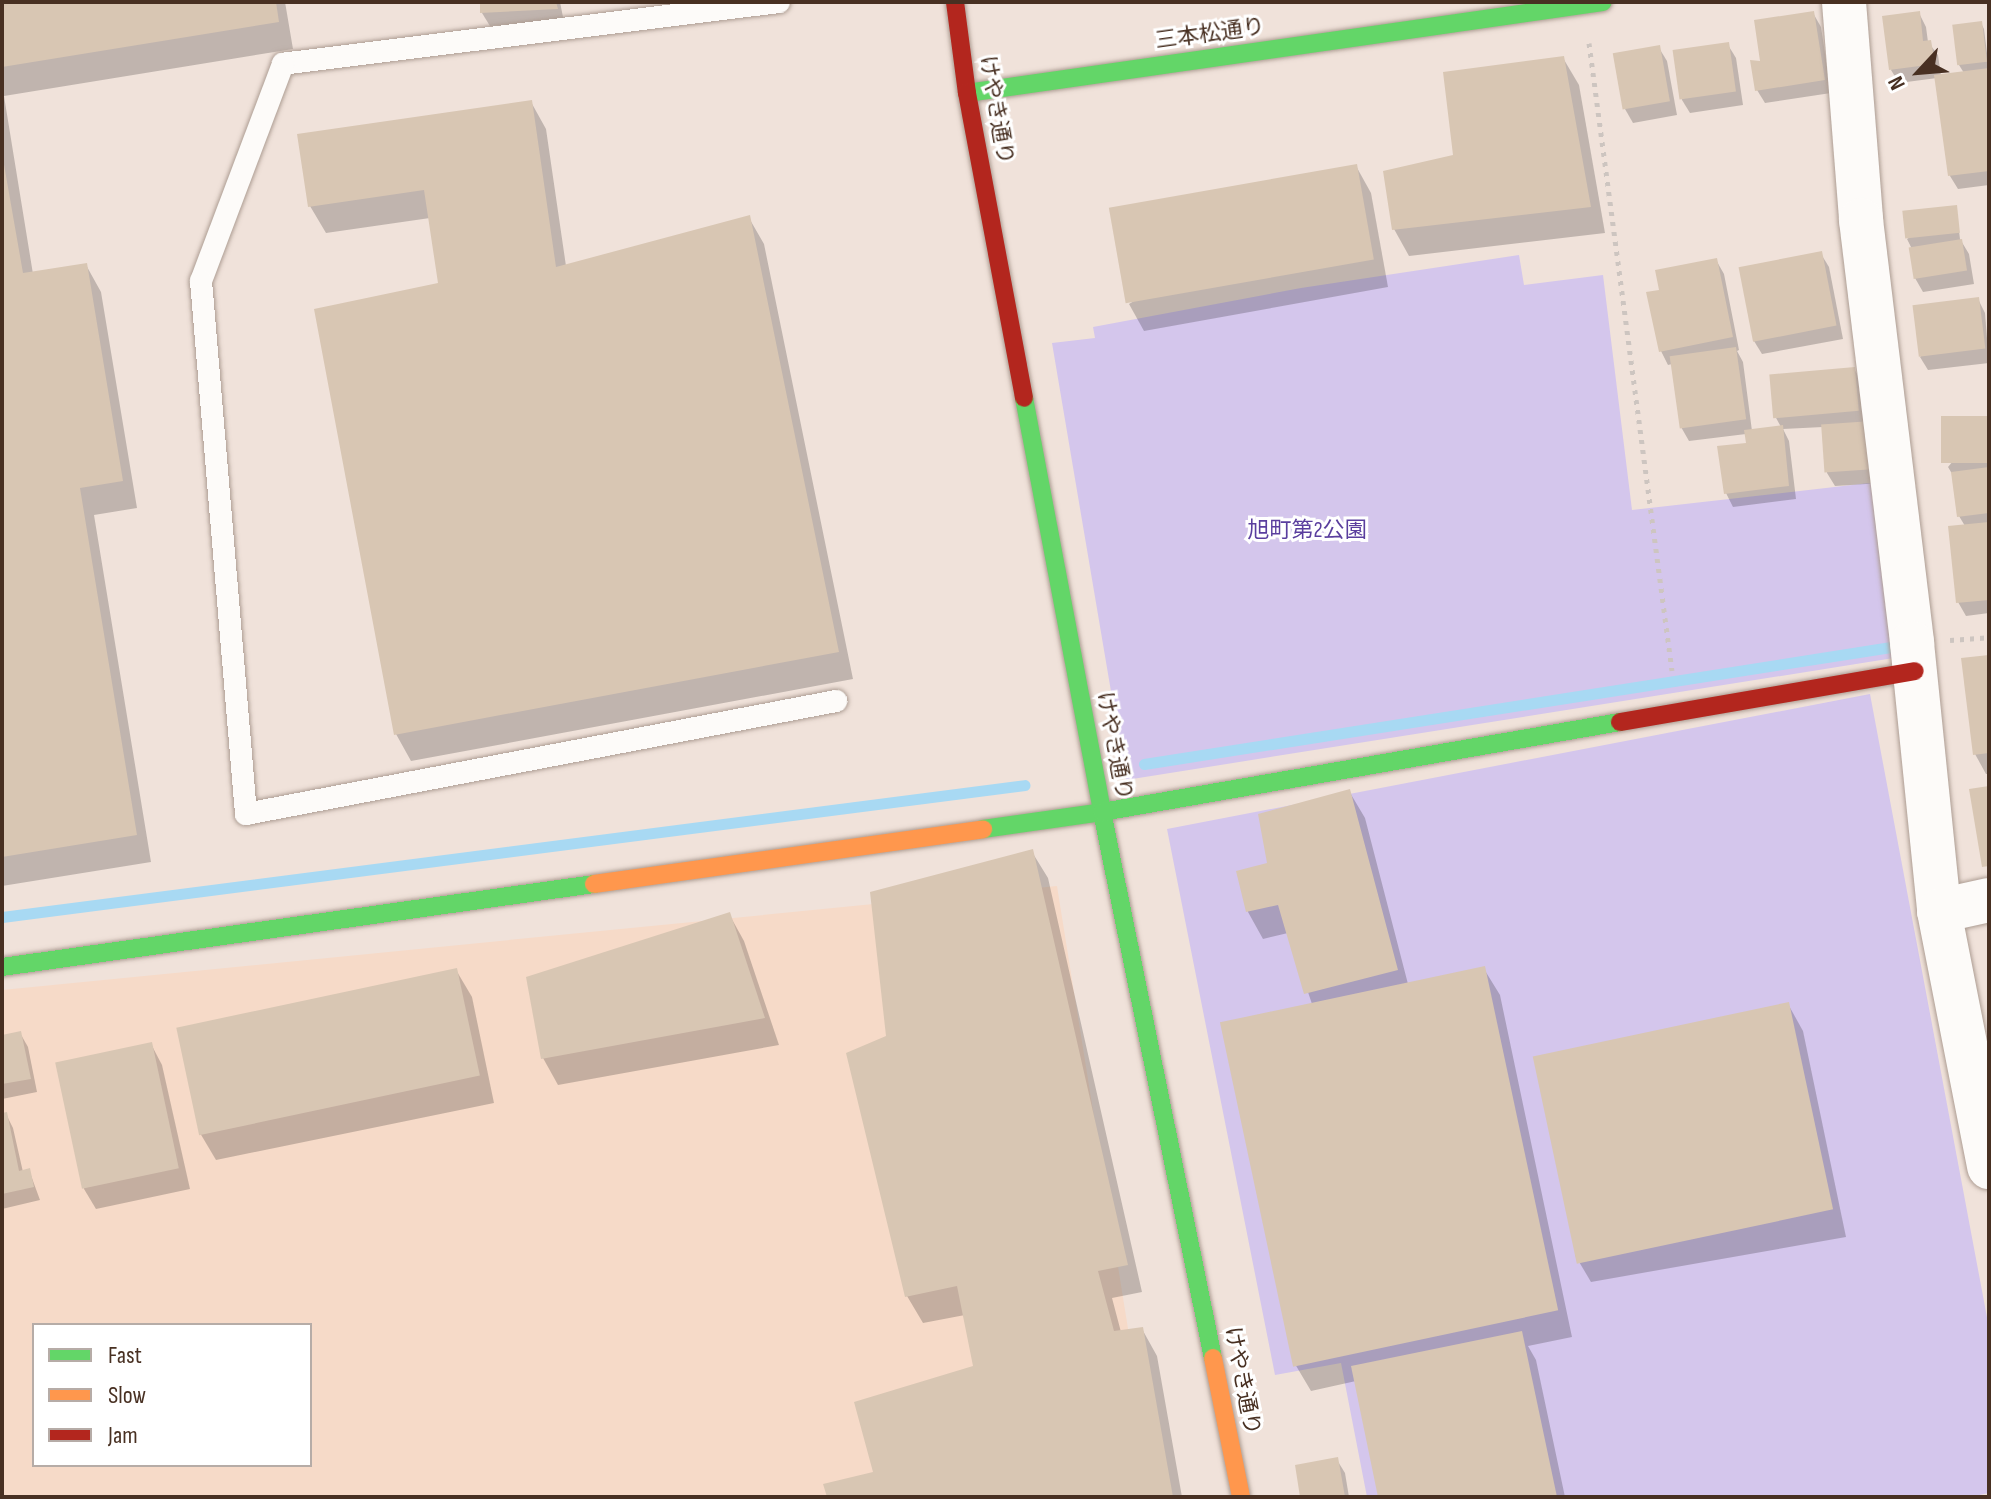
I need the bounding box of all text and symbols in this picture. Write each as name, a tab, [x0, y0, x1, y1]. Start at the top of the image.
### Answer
street label: 三本松通り	[1154, 13, 1266, 55]
north arrow	[1879, 32, 1959, 112]
street label: けやき通り	[973, 54, 1019, 166]
text: N	[1882, 72, 1912, 94]
park label: 旭町第2公園	[1247, 518, 1367, 544]
street label: けやき通り	[1091, 689, 1137, 803]
legend	[32, 1323, 312, 1467]
street label: けやき通り	[1219, 1324, 1265, 1438]
text: Fast	[108, 1341, 142, 1370]
text: Slow	[108, 1381, 146, 1410]
text: Jam	[108, 1421, 138, 1450]

